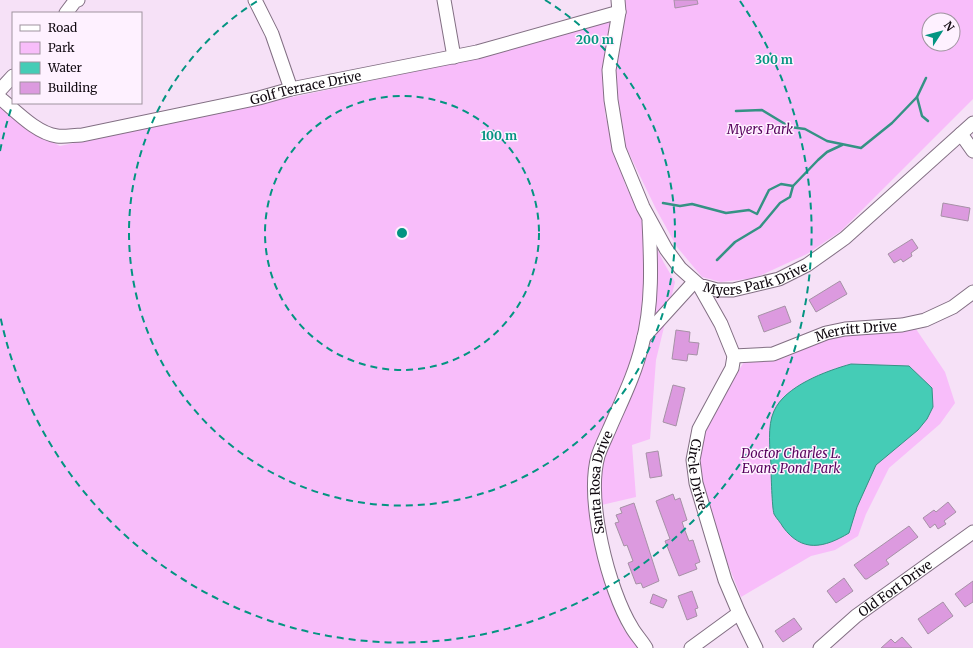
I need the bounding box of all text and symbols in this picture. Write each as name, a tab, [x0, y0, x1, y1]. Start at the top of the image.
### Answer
legend	[12, 12, 142, 104]
north arrow	[921, 12, 961, 52]
text: N	[941, 18, 957, 34]
text: Road	[48, 20, 77, 35]
text: 200 m	[576, 32, 614, 47]
text: Park	[48, 40, 75, 55]
text: 300 m	[755, 52, 793, 67]
text: Water	[47, 60, 83, 75]
street label: Golf Terrace Drive	[248, 67, 363, 108]
text: Building	[48, 80, 98, 95]
park label: Myers Park	[726, 121, 793, 138]
text: 100 m	[481, 128, 517, 143]
centre of rings	[395, 226, 409, 240]
street label: Myers Park Drive	[701, 258, 810, 299]
street label: Merritt Drive	[812, 317, 897, 345]
street label: Santa Rosa Drive	[586, 428, 616, 535]
street label: Circle Drive	[684, 437, 712, 512]
park label: Doctor Charles L. Evans Pond Park	[740, 445, 841, 477]
street label: Old Fort Drive	[855, 556, 935, 620]

